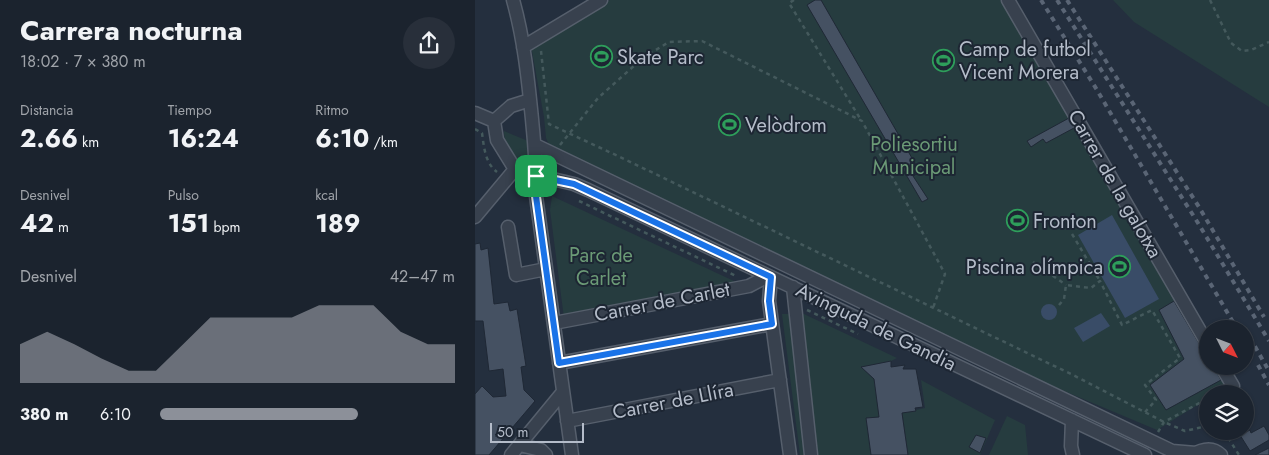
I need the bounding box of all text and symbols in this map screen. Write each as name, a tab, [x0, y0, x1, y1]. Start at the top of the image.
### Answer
text: Carrera nocturna	[20, 10, 243, 51]
button: share	[403, 17, 455, 69]
place label: Camp de futbol Vicent Morera	[959, 35, 1091, 87]
place label: Skate Parc	[617, 43, 704, 72]
sports icon: Skate Parc	[589, 45, 613, 69]
sports icon: Camp de futbol Vicent Morera	[931, 49, 955, 73]
text: 18:02 · 7 × 380 m	[20, 50, 146, 73]
text: Distancia	[20, 100, 73, 120]
text: Tiempo	[168, 100, 212, 120]
text: Ritmo	[315, 100, 349, 120]
street label: Carrer de la galotxa	[1061, 104, 1169, 264]
place label: Velòdrom	[745, 111, 827, 140]
sports icon: Velòdrom	[717, 113, 741, 137]
text: 2.66	[20, 120, 78, 156]
text: 16:24	[168, 120, 239, 156]
text: 6:10	[315, 120, 369, 156]
park label: Poliesortiu Municipal	[870, 130, 958, 182]
text: km	[78, 132, 99, 152]
text: /km	[369, 132, 398, 152]
pin	[515, 155, 557, 197]
icon: arrive	[522, 162, 550, 190]
text: Desnivel	[20, 185, 70, 205]
text: Pulso	[168, 185, 199, 205]
text: kcal	[315, 185, 338, 205]
text: 42	[20, 205, 54, 241]
text: 151	[168, 205, 209, 241]
text: 189	[315, 205, 360, 241]
place label: Fronton	[1033, 207, 1097, 236]
sports icon: Fronton	[1005, 209, 1029, 233]
text: m	[54, 217, 69, 237]
text: bpm	[209, 217, 240, 237]
park label: Parc de Carlet	[569, 241, 633, 293]
place label: Piscina olímpica	[966, 253, 1103, 282]
sports icon: Piscina olímpica	[1107, 255, 1131, 279]
text: Desnivel	[20, 265, 77, 288]
text: 42–47 m	[390, 265, 455, 288]
street label: Carrer de Carlet	[592, 275, 732, 329]
street label: Avinguda de Gandia	[791, 276, 961, 378]
north arrow	[1199, 320, 1254, 375]
map controls	[1199, 320, 1254, 440]
street label: Carrer de Llíra	[610, 375, 736, 427]
button: layers	[1199, 385, 1254, 440]
text: 380 m	[20, 403, 68, 426]
text: 6:10	[100, 403, 131, 426]
scale bar	[490, 420, 584, 443]
text: 50 m	[497, 422, 528, 442]

